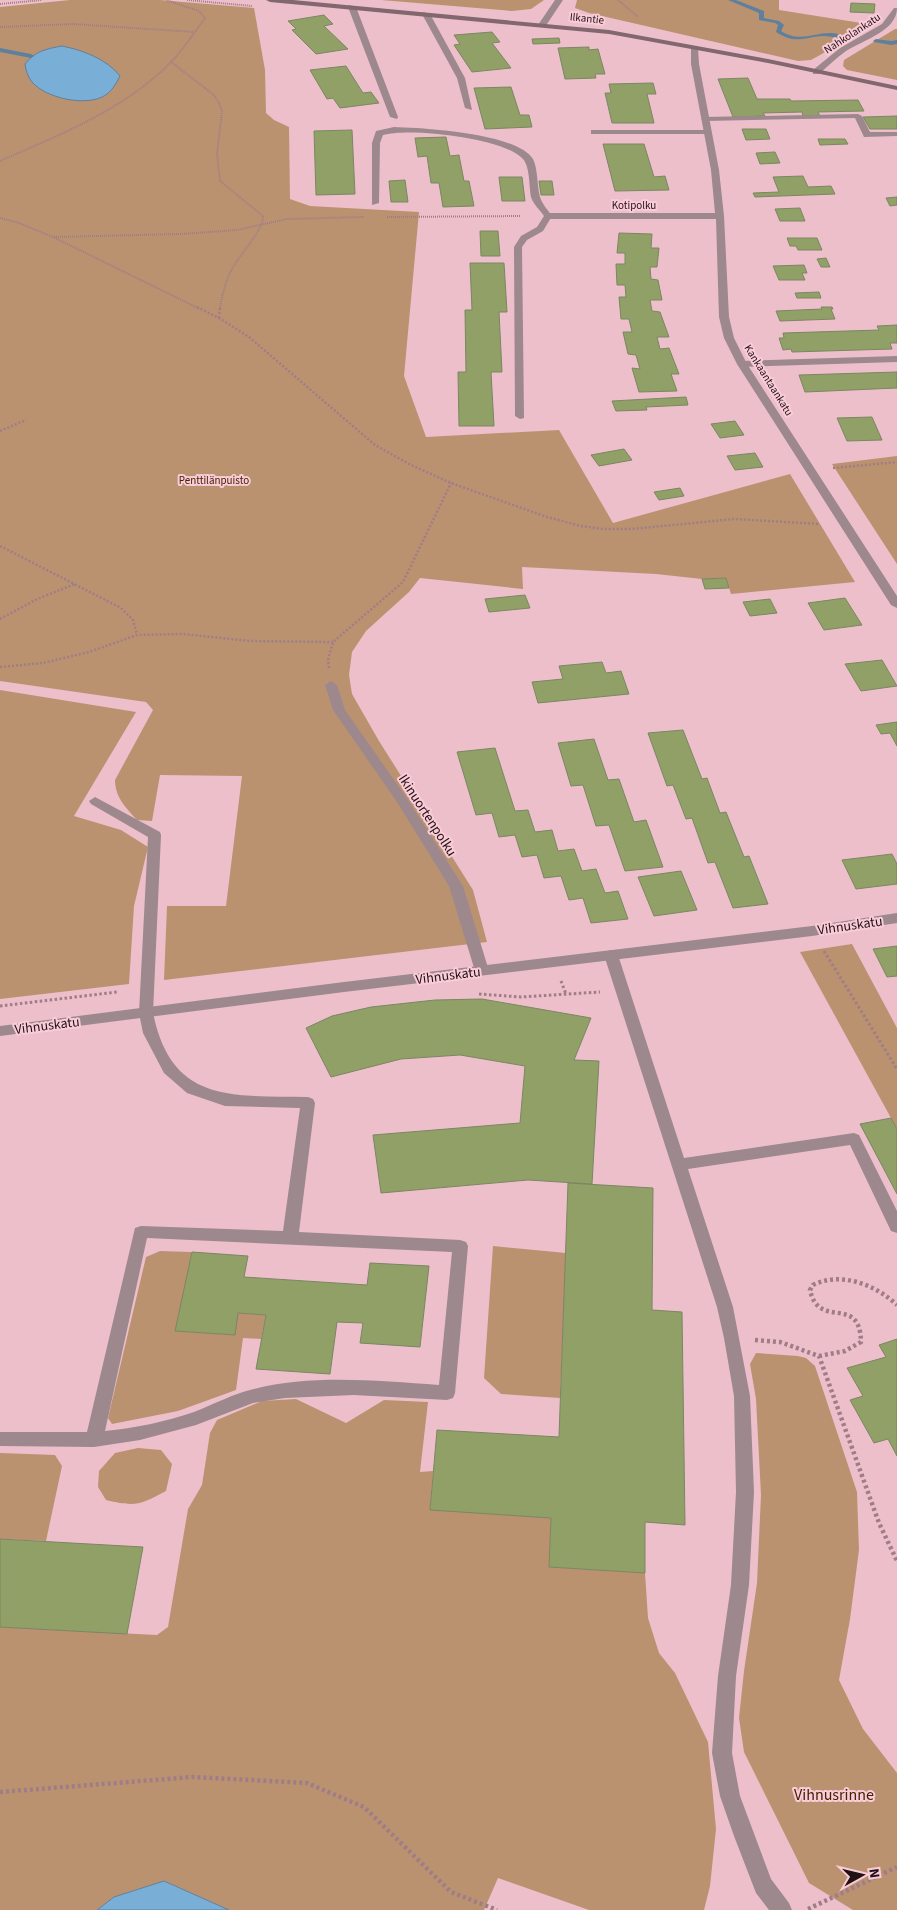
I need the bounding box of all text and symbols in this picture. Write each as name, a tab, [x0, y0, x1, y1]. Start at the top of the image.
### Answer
street label: Ilkantie	[569, 9, 605, 28]
street label: Nahkolankatu	[821, 10, 883, 57]
street label: Kotipolku	[612, 198, 656, 213]
street label: Kankaantaankatu	[741, 342, 797, 419]
park label: Penttilänpuisto	[179, 473, 249, 488]
street label: Ikinuortenpolku	[393, 771, 461, 860]
street label: Vihnuskatu	[816, 912, 884, 940]
street label: Vihnuskatu	[414, 962, 482, 990]
street label: Vihnuskatu	[13, 1012, 81, 1040]
park label: Vihnusrinne	[794, 1784, 874, 1806]
north arrow	[837, 1850, 887, 1900]
text: N	[863, 1867, 884, 1879]

